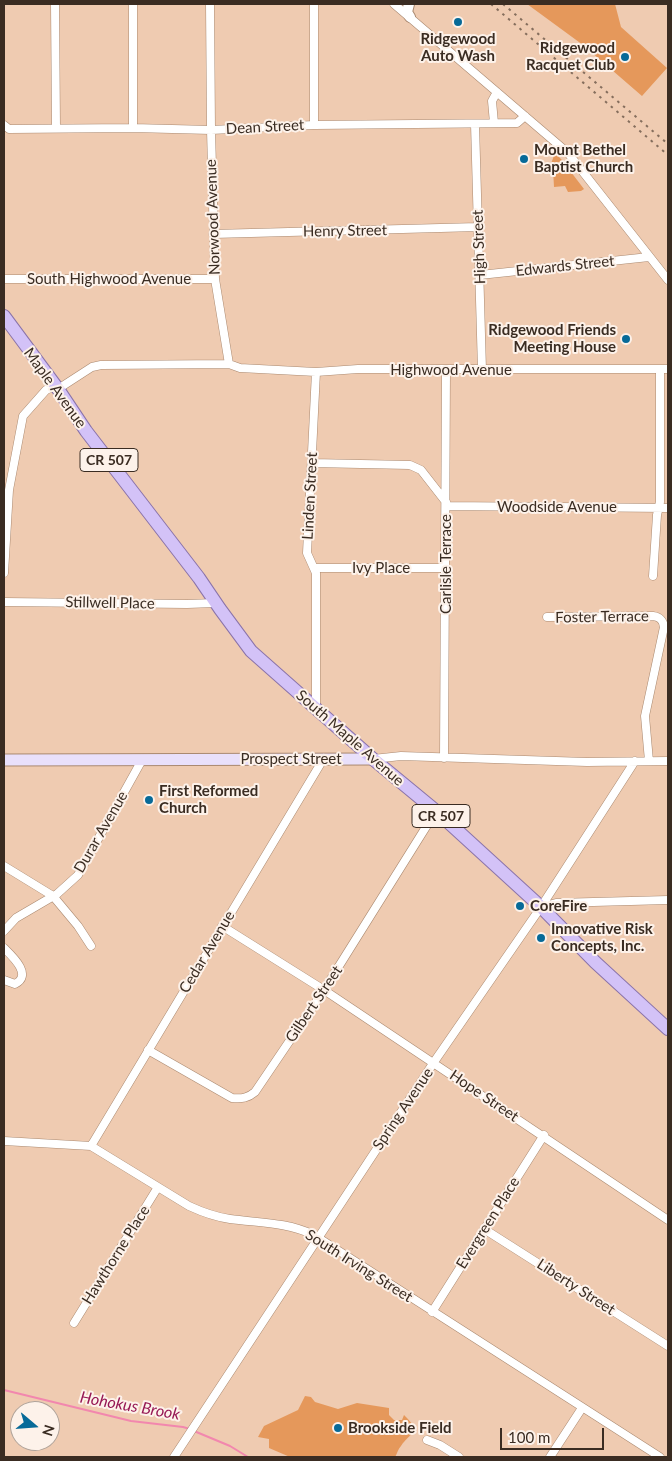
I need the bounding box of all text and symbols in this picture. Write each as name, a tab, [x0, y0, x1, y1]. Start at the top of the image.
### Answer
marker: Ridgewood Auto Wash	[452, 16, 464, 28]
place label: Ridgewood Auto Wash	[420, 30, 496, 65]
place label: Ridgewood Racquet Club	[526, 39, 615, 74]
marker: Ridgewood Racquet Club	[619, 51, 631, 63]
street label: Dean Street	[225, 116, 305, 138]
place label: Mount Bethel Baptist Church	[534, 141, 633, 176]
marker: Mount Bethel Baptist Church	[518, 153, 530, 165]
street label: Norwood Avenue	[202, 159, 224, 275]
street label: High Street	[469, 209, 489, 285]
street label: Henry Street	[303, 221, 387, 241]
street label: Edwards Street	[515, 252, 615, 280]
street label: South Highwood Avenue	[27, 270, 191, 288]
place label: Ridgewood Friends Meeting House	[488, 321, 616, 356]
marker: Ridgewood Friends Meeting House	[620, 333, 632, 345]
street label: Maple Avenue	[20, 344, 90, 432]
street label: Highwood Avenue	[390, 361, 512, 379]
road number: CR 507	[80, 448, 138, 472]
street label: Linden Street	[299, 452, 321, 540]
street label: Woodside Avenue	[497, 498, 617, 516]
street label: Carlisle Terrace	[437, 514, 455, 614]
street label: Ivy Place	[352, 559, 410, 577]
street label: Stillwell Place	[65, 593, 155, 613]
street label: Foster Terrace	[555, 607, 649, 627]
street label: South Maple Avenue	[292, 686, 408, 790]
street label: Prospect Street	[240, 750, 342, 768]
place label: First Reformed Church	[159, 782, 258, 817]
street label: Durar Avenue	[70, 788, 132, 876]
marker: First Reformed Church	[143, 794, 155, 806]
road number: CR 507	[412, 804, 470, 828]
place label: CoreFire	[530, 897, 587, 915]
marker: CoreFire	[514, 900, 526, 912]
street label: Cedar Avenue	[175, 908, 239, 996]
place label: Innovative Risk Concepts, Inc.	[551, 920, 653, 955]
marker: Innovative Risk Concepts, Inc.	[535, 932, 547, 944]
street label: Gilbert Street	[282, 962, 346, 1046]
street label: Spring Avenue	[369, 1065, 437, 1153]
street label: Hope Street	[446, 1066, 522, 1126]
street label: Evergreen Place	[453, 1174, 523, 1272]
street label: Hawthorne Place	[78, 1202, 154, 1308]
street label: South Irving Street	[302, 1226, 416, 1306]
street label: Liberty Street	[534, 1255, 618, 1319]
water label: Hohokus Brook	[78, 1388, 182, 1424]
north arrow	[10, 1401, 60, 1451]
scale bar	[502, 1418, 606, 1450]
place label: Brookside Field	[348, 1419, 451, 1437]
marker: Brookside Field	[332, 1422, 344, 1434]
text: N	[39, 1423, 59, 1438]
text: 100 m	[508, 1428, 550, 1446]

